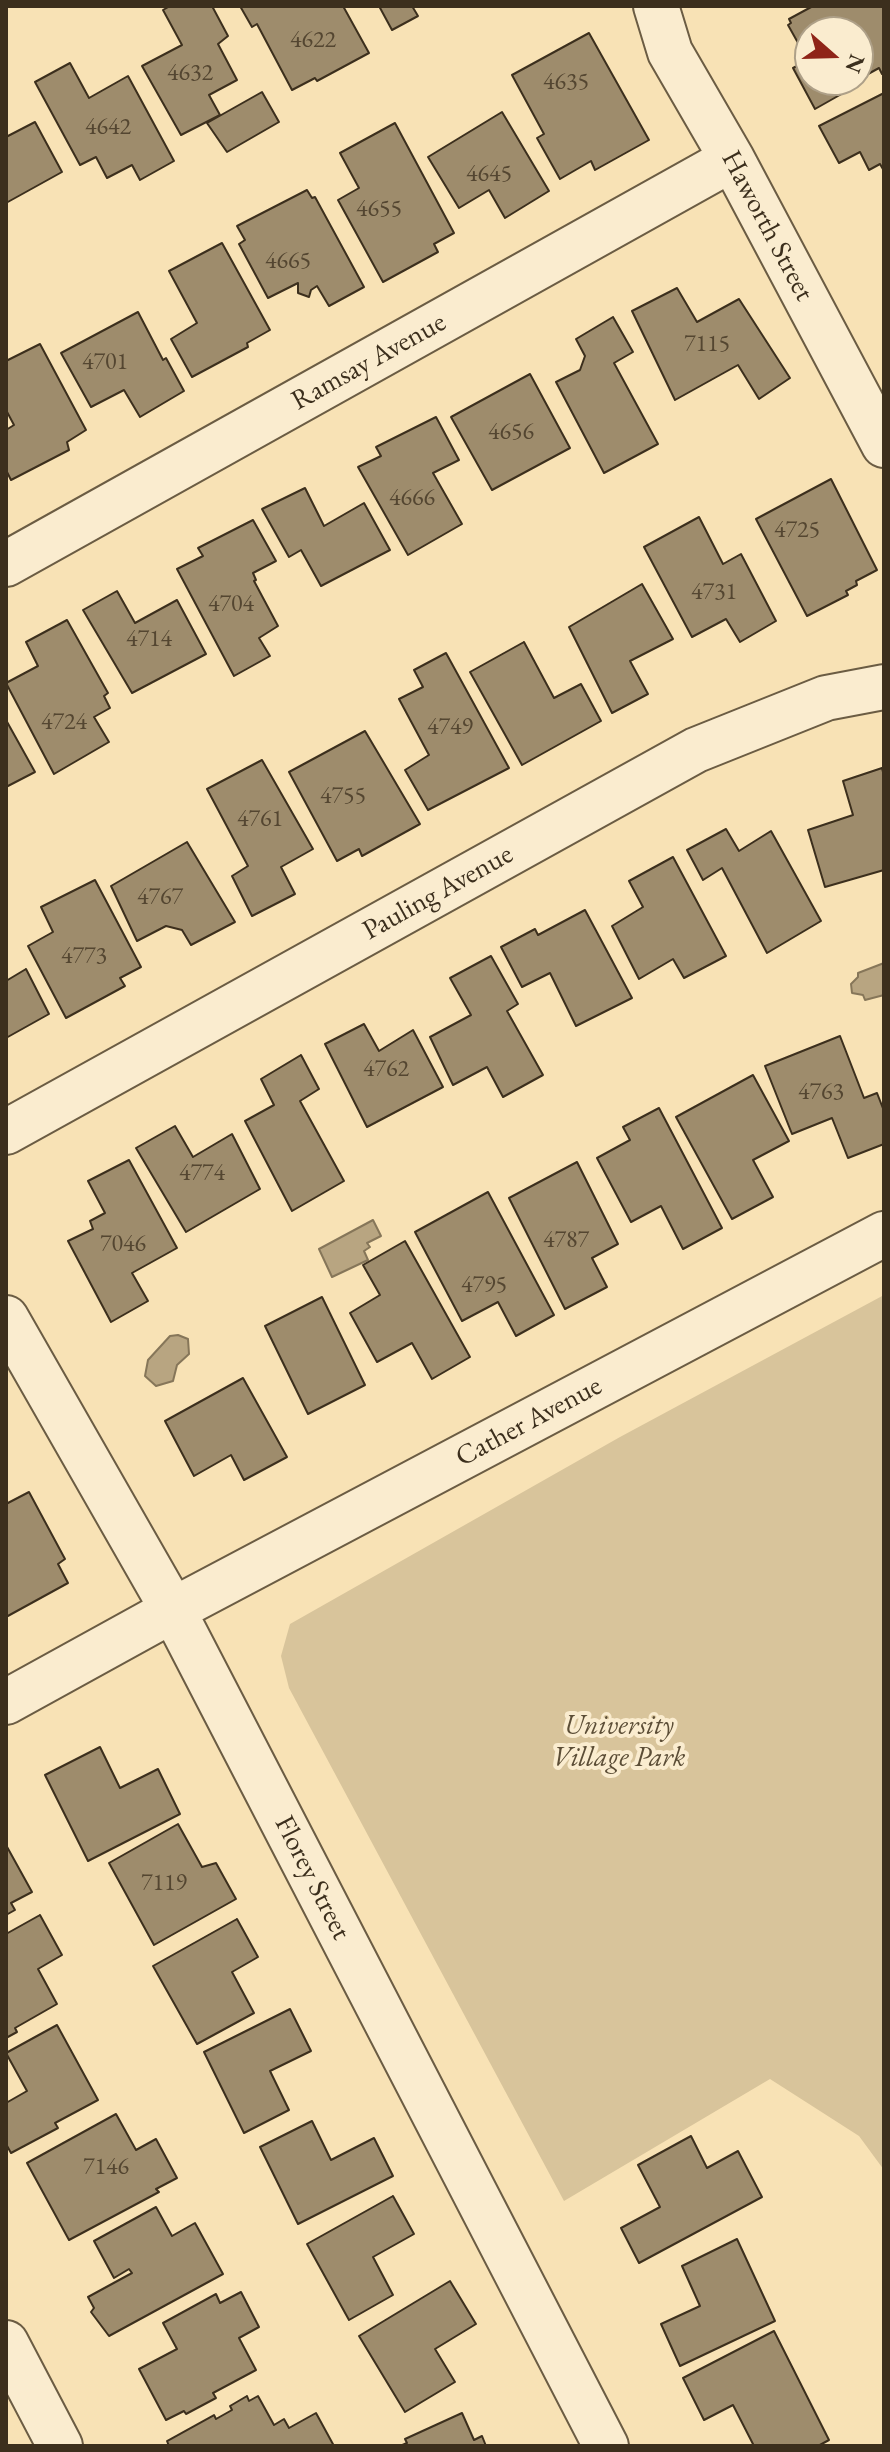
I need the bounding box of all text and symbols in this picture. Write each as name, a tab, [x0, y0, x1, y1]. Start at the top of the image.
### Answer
north arrow	[794, 16, 874, 96]
house number: 4622	[290, 26, 336, 54]
text: N	[838, 50, 872, 77]
house number: 4632	[167, 59, 213, 87]
house number: 4635	[543, 68, 589, 96]
house number: 4642	[85, 113, 131, 141]
street label: Haworth Street	[713, 145, 821, 307]
house number: 4645	[466, 160, 512, 188]
house number: 4655	[356, 195, 402, 223]
house number: 4665	[265, 247, 311, 275]
street label: Ramsay Avenue	[286, 306, 452, 418]
house number: 7115	[684, 330, 730, 358]
house number: 4701	[82, 348, 128, 376]
house number: 4656	[488, 418, 534, 446]
house number: 4666	[389, 484, 435, 512]
house number: 4725	[774, 516, 820, 544]
house number: 4731	[691, 578, 737, 606]
house number: 4704	[208, 590, 254, 618]
house number: 4714	[126, 625, 172, 653]
house number: 4724	[41, 708, 87, 736]
house number: 4749	[427, 713, 473, 741]
house number: 4755	[320, 782, 366, 810]
house number: 4761	[237, 805, 283, 833]
street label: Pauling Avenue	[357, 838, 519, 948]
house number: 4767	[137, 883, 183, 911]
house number: 4773	[61, 942, 107, 970]
house number: 4762	[363, 1055, 409, 1083]
house number: 4763	[798, 1078, 844, 1106]
house number: 4774	[179, 1159, 225, 1187]
house number: 4787	[543, 1226, 589, 1254]
house number: 7046	[100, 1230, 146, 1258]
house number: 4795	[461, 1271, 507, 1299]
street label: Cather Avenue	[450, 1369, 608, 1475]
park label: University Village Park	[552, 1709, 686, 1775]
street label: Florey Street	[266, 1810, 358, 1946]
house number: 7119	[141, 1869, 187, 1897]
house number: 7146	[83, 2153, 129, 2181]

